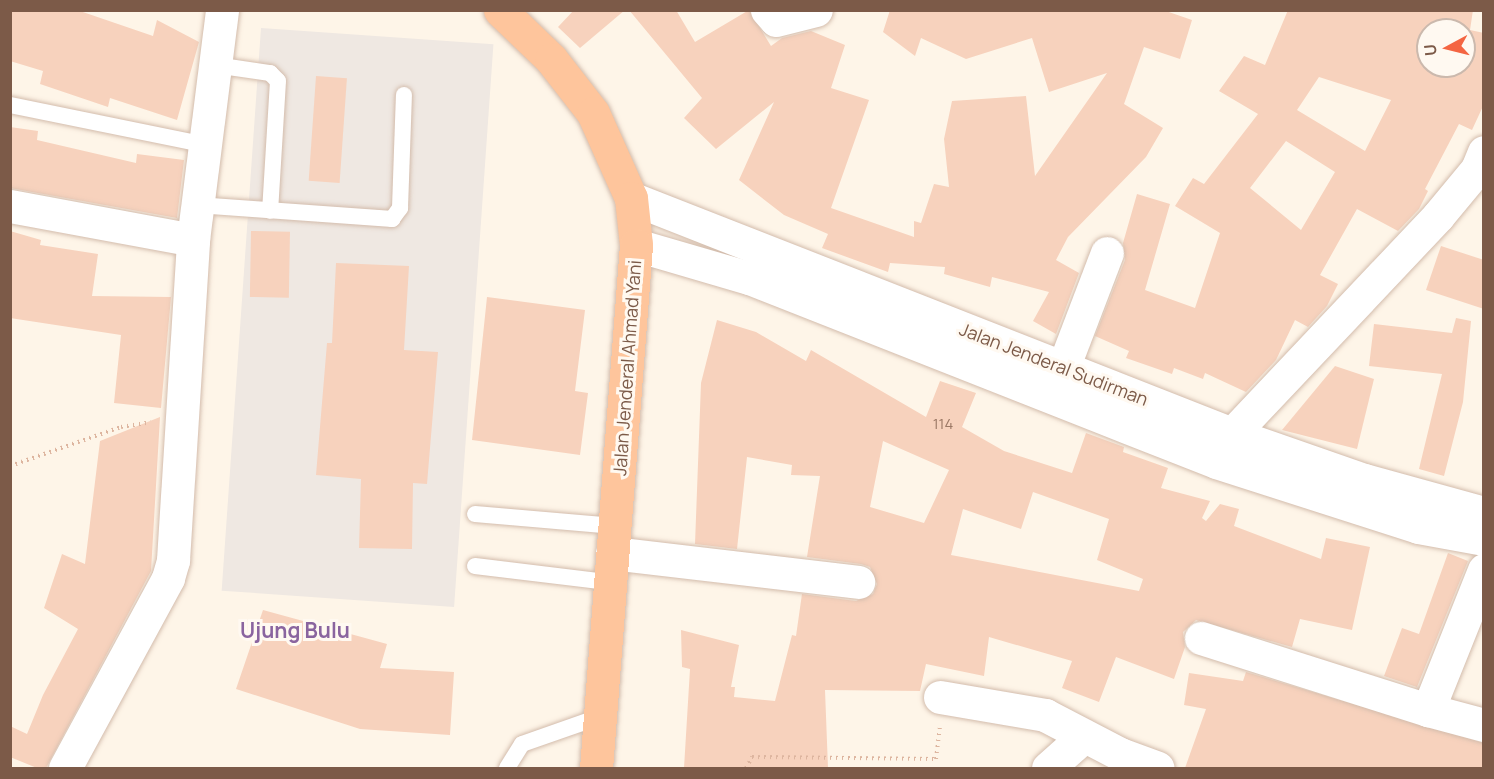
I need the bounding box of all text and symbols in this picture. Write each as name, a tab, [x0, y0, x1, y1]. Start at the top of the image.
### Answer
north arrow	[1416, 18, 1476, 78]
text: U	[1418, 43, 1442, 57]
street label: Jalan Jenderal Ahmad Yani	[609, 259, 645, 477]
street label: Jalan Jenderal Sudirman	[957, 318, 1151, 410]
house number: 114	[933, 415, 953, 433]
district label: Ujung Bulu	[240, 617, 350, 643]

